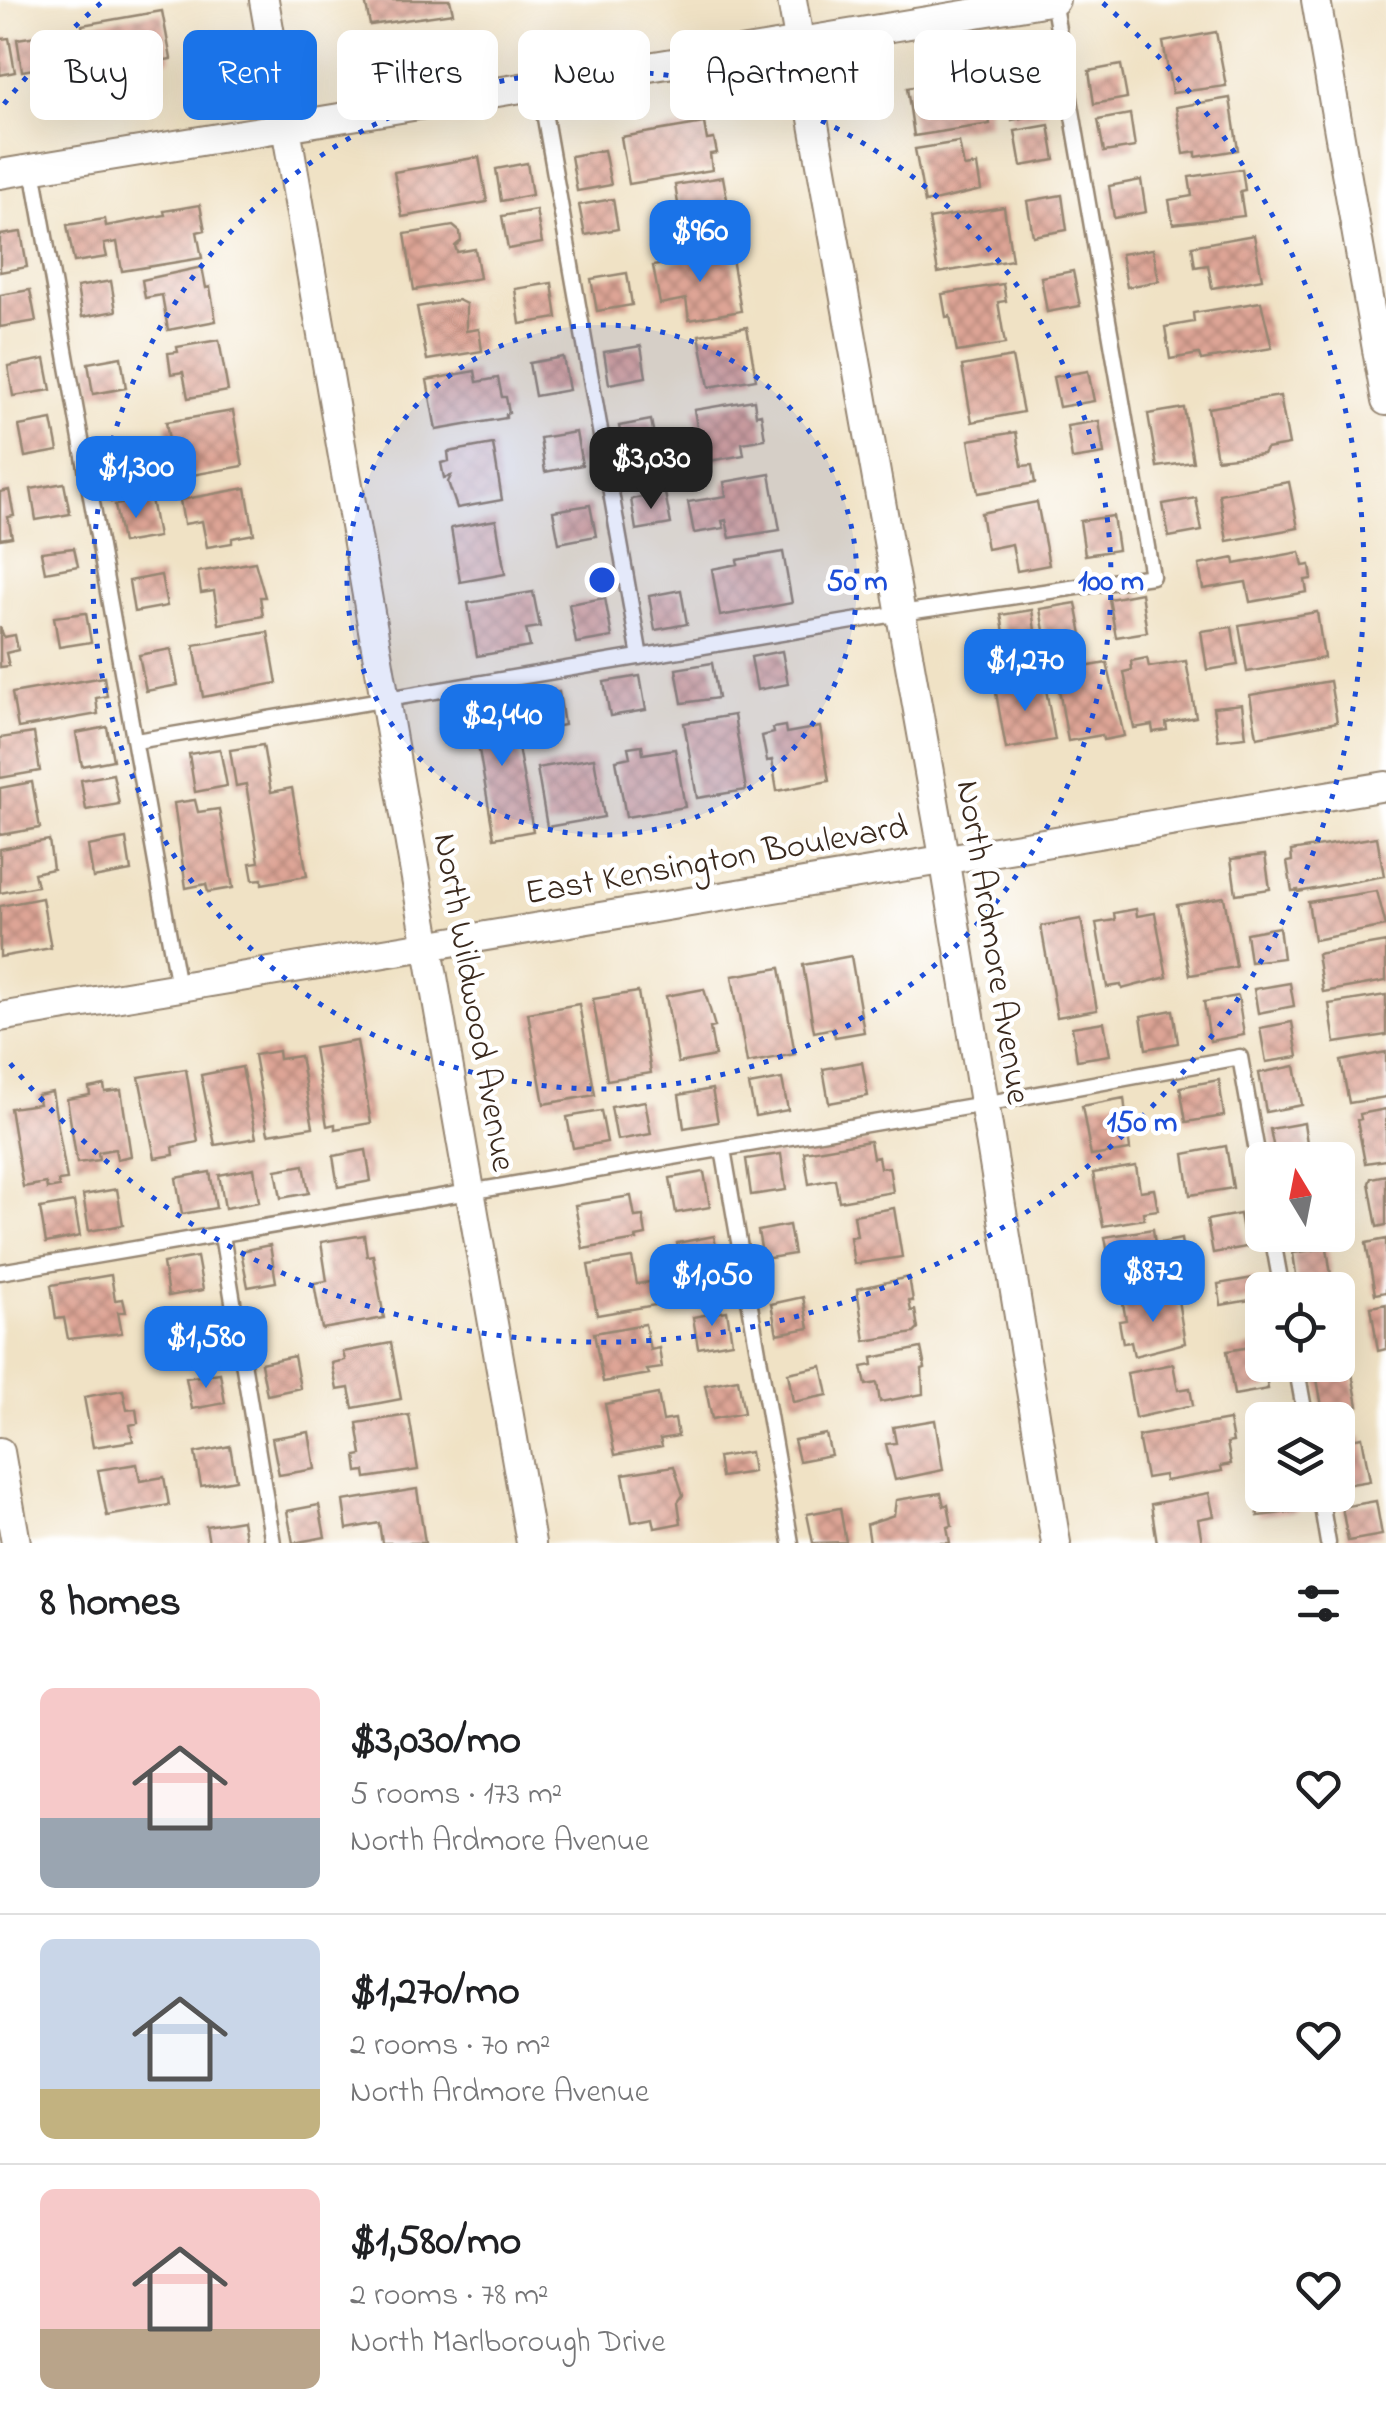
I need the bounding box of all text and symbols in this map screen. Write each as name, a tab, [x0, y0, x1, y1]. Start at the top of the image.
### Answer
chip: Buy	[30, 30, 163, 120]
chip: Rent	[183, 30, 317, 120]
chip: Filters	[337, 30, 498, 120]
chip: New	[518, 30, 650, 120]
chip: Apartment	[670, 30, 894, 120]
chip: House	[914, 30, 1076, 120]
pin: $960	[641, 200, 759, 285]
text: $960	[672, 209, 728, 256]
pin: $3,030	[570, 427, 732, 512]
pin: $1,300	[55, 436, 217, 521]
text: $3,030	[612, 436, 690, 483]
text: $1,300	[98, 445, 174, 492]
text: 50 m	[827, 561, 887, 605]
text: 100 m	[1078, 561, 1144, 605]
centre of rings	[584, 562, 620, 598]
pin: $1,270	[944, 629, 1106, 714]
text: $1,270	[986, 638, 1064, 685]
pin: $2,440	[421, 684, 583, 769]
text: $2,440	[462, 693, 542, 740]
street label: North Ardmore Avenue	[941, 777, 1042, 1108]
street label: East Kensington Boulevard	[521, 803, 912, 920]
street label: North Wildwood Avenue	[418, 829, 527, 1176]
text: 150 m	[1107, 1102, 1177, 1146]
north arrow	[1245, 1142, 1355, 1252]
map controls	[1245, 1142, 1355, 1512]
pin: $872	[1094, 1240, 1212, 1325]
pin: $1,050	[631, 1244, 793, 1329]
text: $872	[1123, 1249, 1183, 1296]
text: $1,050	[672, 1253, 753, 1300]
button: locate	[1245, 1272, 1355, 1382]
pin: $1,580	[125, 1306, 287, 1391]
text: $1,580	[166, 1315, 246, 1362]
button: layers	[1245, 1402, 1355, 1512]
text: 8 homes	[40, 1573, 181, 1634]
icon: filters	[1291, 1576, 1346, 1631]
text: $3,030/mo	[350, 1711, 521, 1772]
icon: home	[120, 1728, 240, 1848]
icon: heart	[1291, 1761, 1346, 1816]
text: 5 rooms · 173 m²	[350, 1772, 562, 1819]
text: North Ardmore Avenue	[350, 1819, 649, 1866]
text: $1,270/mo	[350, 1962, 520, 2023]
icon: home	[120, 1979, 240, 2099]
icon: heart	[1291, 2012, 1346, 2067]
text: 2 rooms · 70 m²	[350, 2023, 550, 2070]
text: North Ardmore Avenue	[350, 2070, 649, 2117]
text: $1,580/mo	[350, 2212, 521, 2273]
icon: home	[120, 2229, 240, 2349]
icon: heart	[1291, 2262, 1346, 2317]
text: 2 rooms · 78 m²	[350, 2273, 549, 2320]
text: North Marlborough Drive	[350, 2320, 666, 2367]

